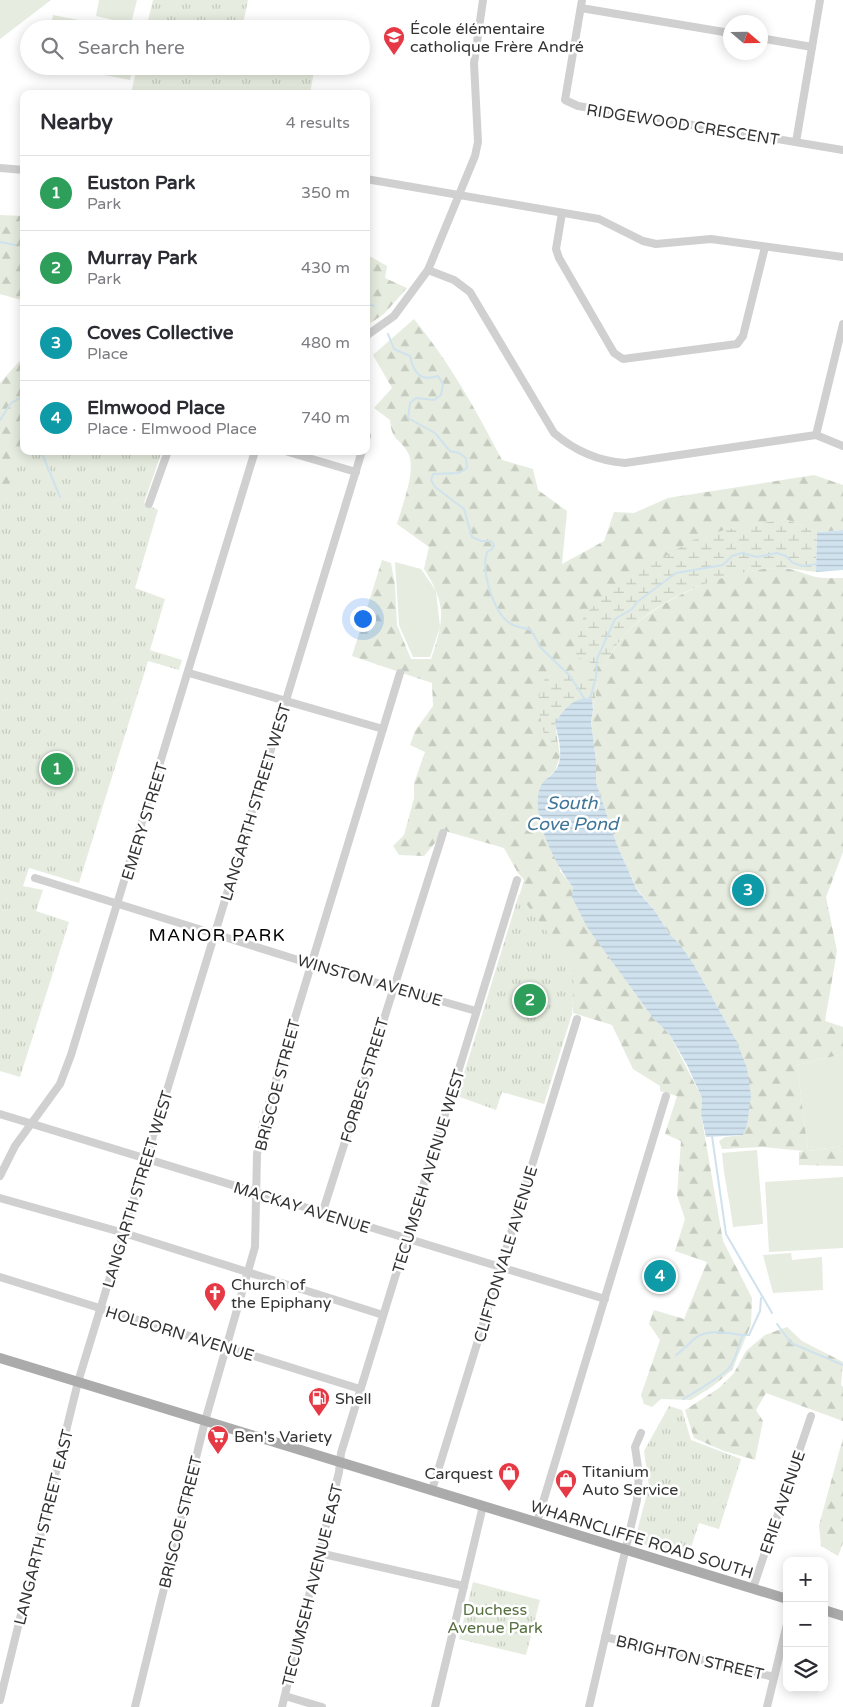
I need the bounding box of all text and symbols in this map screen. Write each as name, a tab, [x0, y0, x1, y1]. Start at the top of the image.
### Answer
north arrow	[723, 15, 768, 60]
place label: École élémentaire catholique Frère André	[410, 19, 584, 57]
search box	[20, 20, 370, 75]
school or university icon: École élémentaire catholique Frère André	[382, 25, 406, 56]
icon: search	[38, 34, 66, 62]
text: Search here	[78, 37, 185, 59]
street label: RIDGEWOOD CRESCENT	[585, 100, 781, 150]
text: Nearby	[40, 110, 113, 135]
text: 4 results	[286, 113, 350, 133]
text: Euston Park	[87, 172, 195, 194]
text: 1	[51, 183, 61, 203]
text: 350 m	[301, 183, 350, 203]
text: Park	[87, 194, 121, 214]
text: Murray Park	[87, 247, 197, 269]
text: 2	[51, 258, 61, 278]
text: 430 m	[301, 258, 350, 278]
text: Park	[87, 269, 121, 289]
text: Coves Collective	[87, 322, 234, 344]
text: 3	[51, 333, 61, 353]
text: 480 m	[301, 333, 350, 353]
text: Place	[87, 344, 128, 364]
text: Elmwood Place	[87, 397, 225, 419]
text: 4	[51, 408, 61, 428]
text: 740 m	[301, 408, 350, 428]
text: Place · Elmwood Place	[87, 419, 257, 439]
your location	[350, 606, 376, 632]
street label: LANGARTH STREET WEST	[216, 701, 296, 903]
pin: 1	[41, 750, 73, 788]
street label: EMERY STREET	[118, 760, 172, 883]
water label: South Cove Pond	[526, 792, 621, 835]
pin: 3	[732, 871, 764, 909]
district label: MANOR PARK	[149, 924, 286, 946]
street label: WINSTON AVENUE	[295, 951, 445, 1011]
pin: 2	[514, 981, 546, 1019]
street label: FORBES STREET	[336, 1015, 394, 1145]
street label: BRISCOE STREET	[251, 1017, 305, 1153]
street label: TECUMSEH AVENUE WEST	[388, 1067, 470, 1276]
street label: LANGARTH STREET WEST	[98, 1088, 178, 1290]
street label: CLIFTONVALE AVENUE	[470, 1164, 542, 1345]
street label: MACKAY AVENUE	[231, 1178, 372, 1238]
pin: 4	[644, 1257, 676, 1295]
place label: Church of the Epiphany	[231, 1275, 332, 1313]
church icon: Church of the Epiphany	[203, 1281, 227, 1312]
street label: HOLBORN AVENUE	[103, 1302, 257, 1366]
fuel station icon: Shell	[307, 1386, 331, 1417]
place label: Shell	[335, 1389, 372, 1409]
supermarket icon: Ben's Variety	[206, 1424, 230, 1455]
street label: LANGARTH STREET EAST	[10, 1427, 78, 1627]
place label: Ben's Variety	[234, 1427, 333, 1447]
street label: ERIE AVENUE	[756, 1448, 810, 1557]
street label: BRISCOE STREET	[155, 1454, 207, 1590]
shop icon: Carquest	[497, 1461, 521, 1492]
place label: Titanium Auto Service	[582, 1462, 678, 1500]
place label: Carquest	[424, 1464, 493, 1484]
shop icon: Titanium Auto Service	[554, 1468, 578, 1499]
street label: TECUMSEH AVENUE EAST	[278, 1482, 348, 1689]
street label: WHARNCLIFFE ROAD SOUTH	[528, 1496, 756, 1583]
map controls	[783, 1557, 828, 1692]
button: +	[783, 1557, 828, 1602]
park label: Duchess Avenue Park	[447, 1600, 543, 1638]
button: −	[783, 1602, 828, 1647]
street label: BRIGHTON STREET	[614, 1631, 766, 1685]
button: layers	[783, 1647, 828, 1692]

